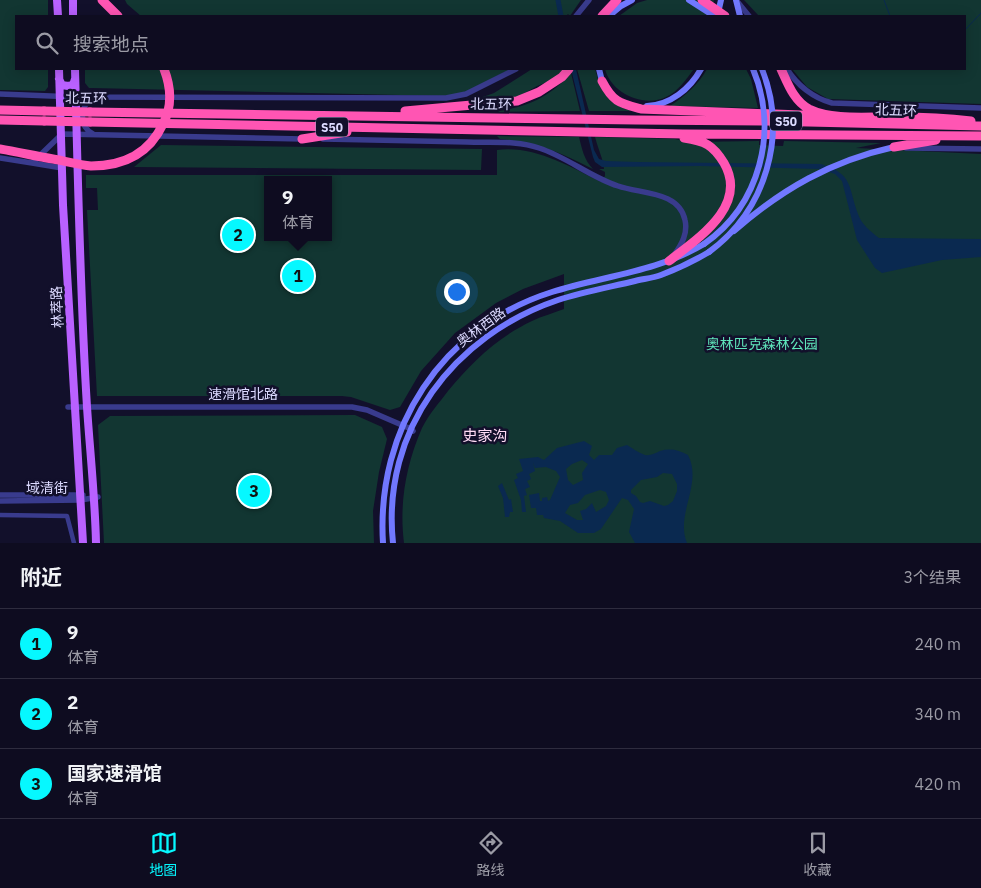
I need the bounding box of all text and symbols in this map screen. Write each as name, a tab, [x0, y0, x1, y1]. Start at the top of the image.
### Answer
search box	[15, 15, 966, 70]
icon: search	[33, 29, 61, 57]
text: 搜索地点	[73, 32, 149, 56]
street label: 北五环	[65, 89, 107, 107]
street label: 北五环	[470, 95, 512, 113]
street label: 北五环	[875, 100, 917, 120]
road number: S50	[770, 112, 802, 130]
road number: S50	[316, 118, 348, 136]
popup	[264, 176, 332, 241]
text: 9	[282, 185, 293, 209]
text: 体育	[282, 212, 314, 232]
pin: 2	[222, 216, 254, 254]
pin: 1	[282, 257, 314, 295]
your location	[444, 279, 470, 305]
street label: 林萃路	[47, 286, 67, 328]
street label: 奥林西路	[453, 303, 509, 351]
park label: 奥林匹克森林公园	[706, 335, 818, 353]
street label: 速滑馆北路	[208, 385, 278, 403]
district label: 史家沟	[462, 426, 508, 445]
pin: 3	[238, 472, 270, 510]
street label: 域清街	[26, 479, 68, 497]
text: 附近	[20, 563, 62, 591]
text: 3个结果	[903, 567, 961, 587]
text: 9	[67, 620, 78, 644]
text: 1	[31, 634, 41, 654]
text: 240 m	[914, 634, 961, 654]
text: 体育	[67, 647, 99, 667]
text: 2	[67, 690, 78, 714]
text: 2	[31, 704, 41, 724]
text: 340 m	[914, 704, 961, 724]
text: 体育	[67, 717, 99, 737]
text: 国家速滑馆	[67, 761, 162, 785]
text: 3	[31, 774, 41, 794]
text: 420 m	[914, 774, 961, 794]
text: 体育	[67, 788, 99, 808]
tab: 地图	[150, 829, 178, 879]
tab: 路线	[477, 829, 505, 879]
tab: 收藏	[804, 829, 832, 879]

